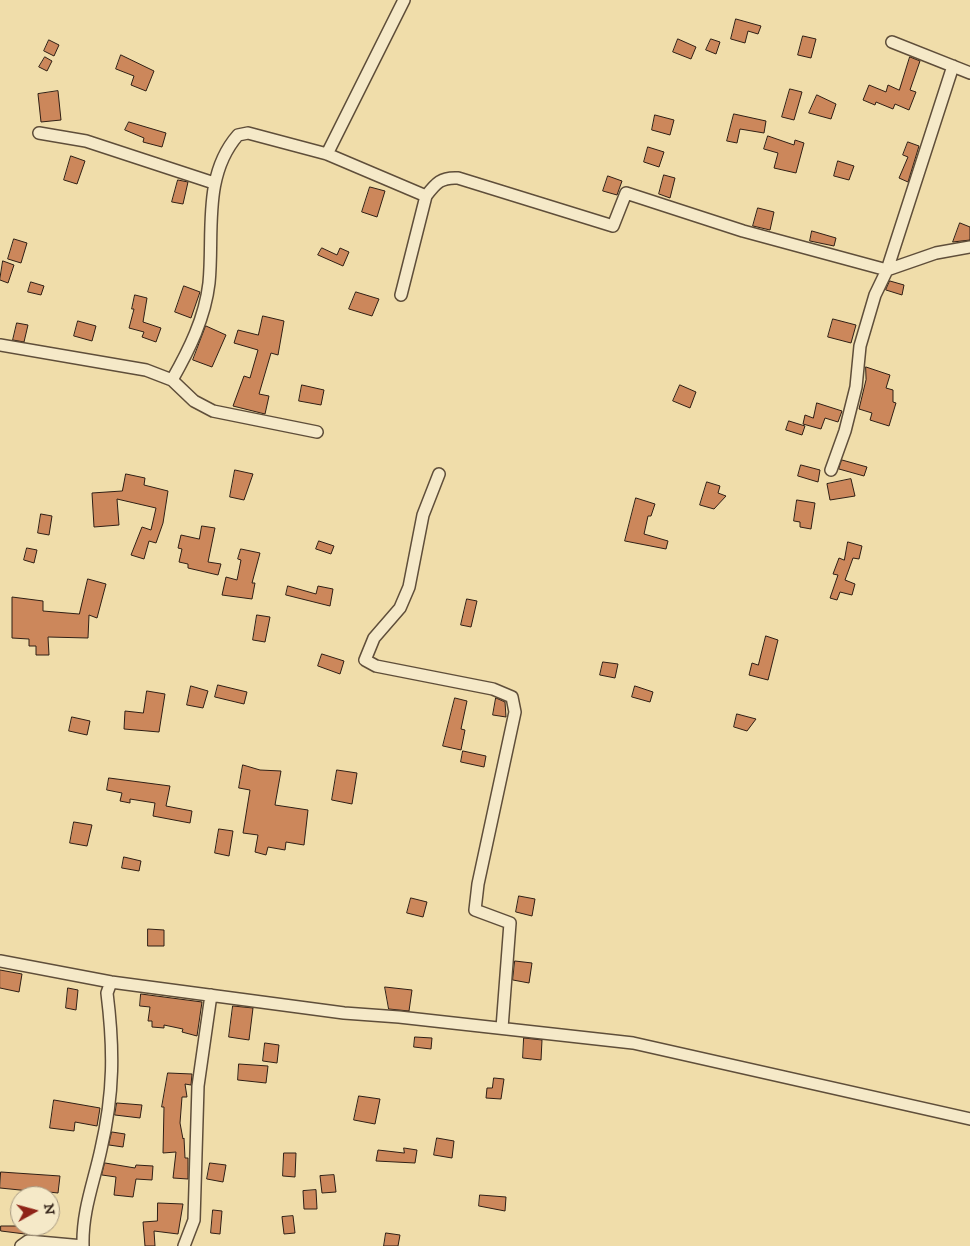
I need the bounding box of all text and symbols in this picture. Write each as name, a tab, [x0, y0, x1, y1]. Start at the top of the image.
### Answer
north arrow	[10, 1186, 60, 1236]
text: N	[39, 1202, 59, 1216]

